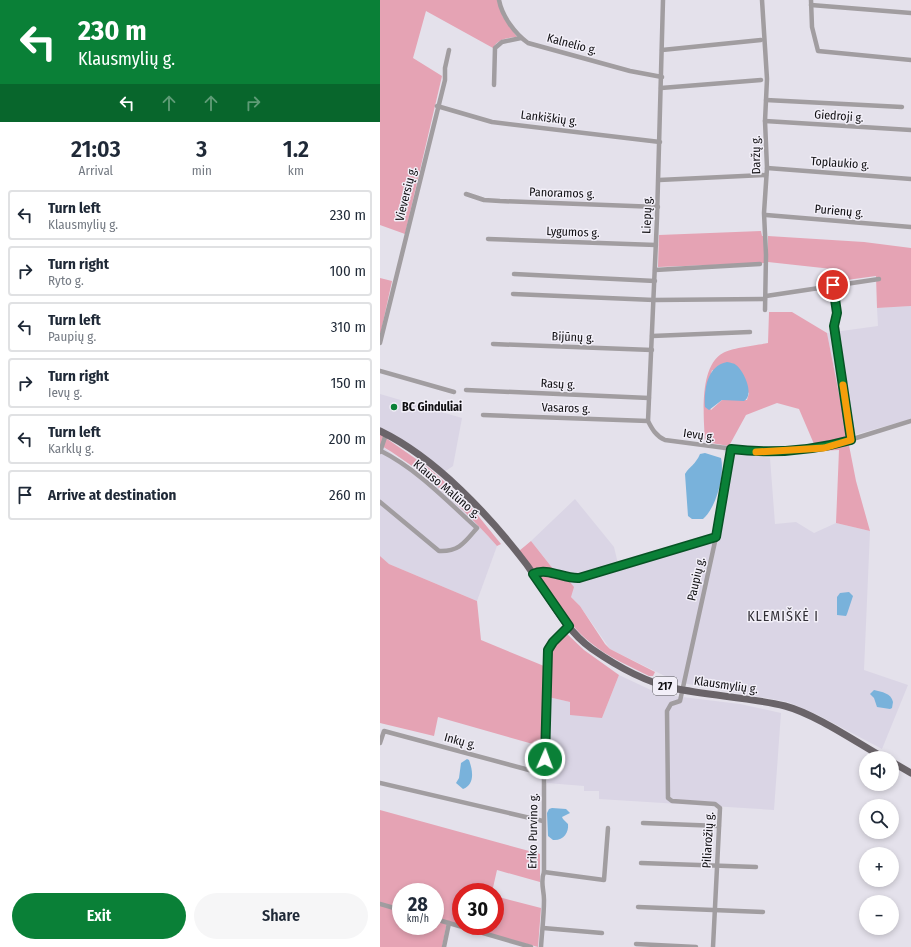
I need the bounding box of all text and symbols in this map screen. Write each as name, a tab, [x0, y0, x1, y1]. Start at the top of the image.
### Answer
text: 230 m	[78, 14, 147, 47]
icon: left	[12, 16, 64, 68]
street label: Kalnelio g.	[546, 31, 599, 57]
text: Klausmylių g.	[78, 48, 175, 70]
icon: left	[116, 92, 138, 114]
icon: ahead	[158, 92, 180, 114]
icon: ahead	[200, 92, 222, 114]
icon: right	[242, 92, 264, 114]
street label: Giedroji g.	[814, 107, 865, 125]
street label: Lankiškių g.	[520, 108, 579, 128]
text: 21:03	[71, 135, 121, 163]
text: 3	[196, 135, 207, 163]
text: 1.2	[283, 135, 309, 163]
street label: Daržų g.	[749, 135, 763, 174]
street label: Toplaukio g.	[810, 154, 870, 172]
text: Arrival	[79, 163, 113, 178]
text: min	[192, 163, 212, 178]
text: km	[288, 163, 304, 178]
street label: Vieversių g.	[392, 165, 420, 223]
street label: Panoramos g.	[529, 185, 595, 201]
street label: Liepų g.	[639, 195, 655, 234]
text: Turn left	[48, 199, 101, 217]
street label: Purienų g.	[814, 202, 864, 220]
icon: left	[14, 204, 36, 226]
text: 230 m	[330, 206, 366, 224]
text: Klausmylių g.	[48, 217, 118, 232]
street label: Lygumos g.	[546, 224, 600, 240]
text: Turn right	[48, 255, 109, 273]
icon: right	[14, 260, 36, 282]
text: 100 m	[329, 262, 366, 280]
pin	[816, 268, 850, 302]
text: Ryto g.	[48, 273, 84, 288]
icon: arrive	[822, 274, 844, 296]
text: Turn left	[48, 311, 101, 329]
icon: left	[14, 316, 36, 338]
text: 310 m	[331, 318, 366, 336]
text: Paupių g.	[48, 329, 96, 344]
street label: Bijūnų g.	[552, 329, 595, 345]
text: Turn right	[48, 367, 109, 385]
icon: right	[14, 372, 36, 394]
text: 150 m	[330, 374, 366, 392]
street label: Rasų g.	[540, 376, 576, 392]
text: Ievų g.	[48, 385, 82, 400]
place label: BC Ginduliai	[402, 400, 462, 414]
street label: Vasaros g.	[541, 400, 591, 416]
marker: BC Ginduliai	[389, 402, 399, 412]
text: Turn left	[48, 423, 101, 441]
street label: Ievų g.	[682, 426, 716, 444]
icon: left	[14, 428, 36, 450]
text: 200 m	[329, 430, 366, 448]
text: Karklų g.	[48, 441, 94, 456]
street label: Klauso Malūno g.	[411, 457, 484, 521]
icon: arrive	[14, 484, 36, 506]
text: Arrive at destination	[48, 486, 176, 504]
text: 260 m	[329, 486, 366, 504]
street label: Paupių g.	[684, 555, 708, 602]
district label: KLEMIŠKĖ I	[747, 607, 819, 625]
street label: Klausmylių g.	[693, 674, 759, 696]
road number: 217	[653, 677, 677, 695]
street label: Inkų g.	[443, 730, 478, 752]
position arrow	[524, 738, 566, 780]
map controls	[859, 751, 899, 935]
button: sound	[859, 751, 899, 791]
street label: Eriko Purvino g.	[525, 793, 541, 869]
button: search	[859, 799, 899, 839]
street label: Piliarožių g.	[700, 811, 716, 869]
button: +	[859, 847, 899, 887]
speed limit sign: 30	[452, 883, 504, 935]
text: 28	[408, 892, 428, 916]
button: Exit	[12, 893, 186, 939]
button: Share	[194, 893, 368, 939]
button: −	[859, 895, 899, 935]
text: km/h	[407, 913, 429, 925]

